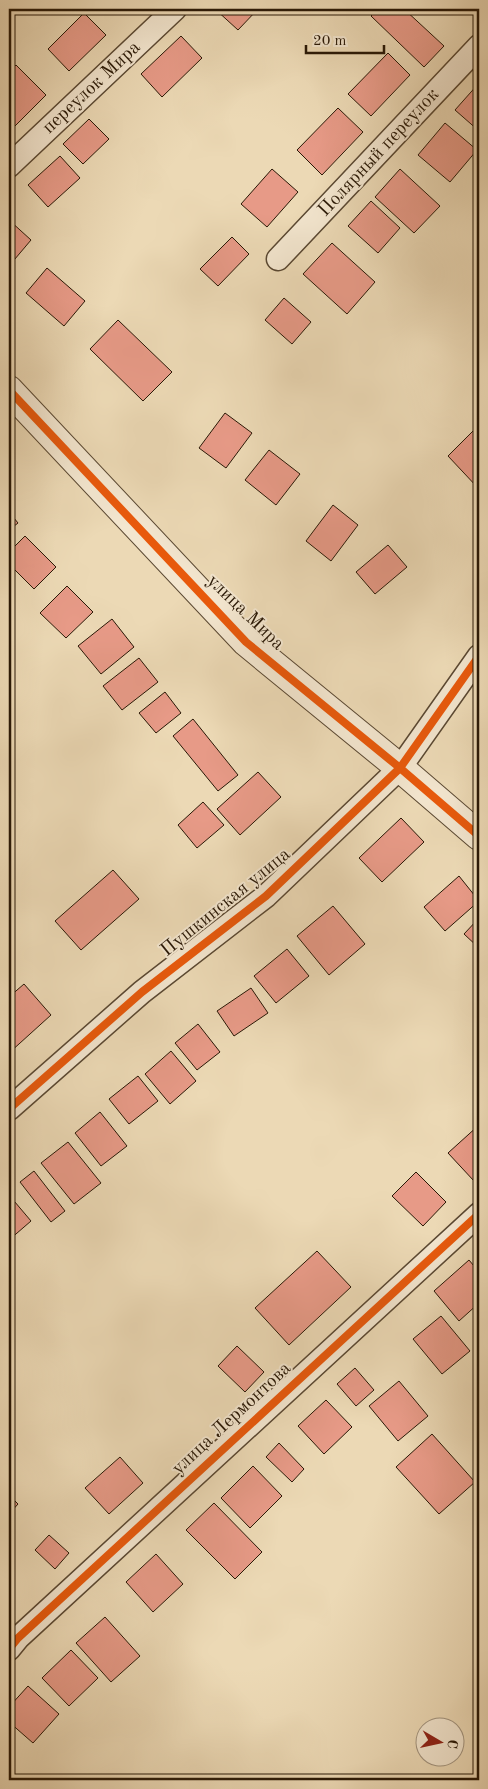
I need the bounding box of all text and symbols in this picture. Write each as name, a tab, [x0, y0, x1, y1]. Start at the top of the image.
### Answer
scale bar	[306, 22, 383, 54]
text: 20 m	[313, 34, 347, 49]
street label: переулок Мира	[39, 38, 145, 138]
street label: Полярный переулок	[315, 85, 443, 221]
street label: улица Мира	[203, 572, 288, 655]
street label: Пушкинская улица	[158, 845, 295, 961]
street label: улица Лермонтова	[169, 1359, 296, 1479]
north arrow	[416, 1716, 466, 1766]
text: С	[444, 1738, 459, 1750]

